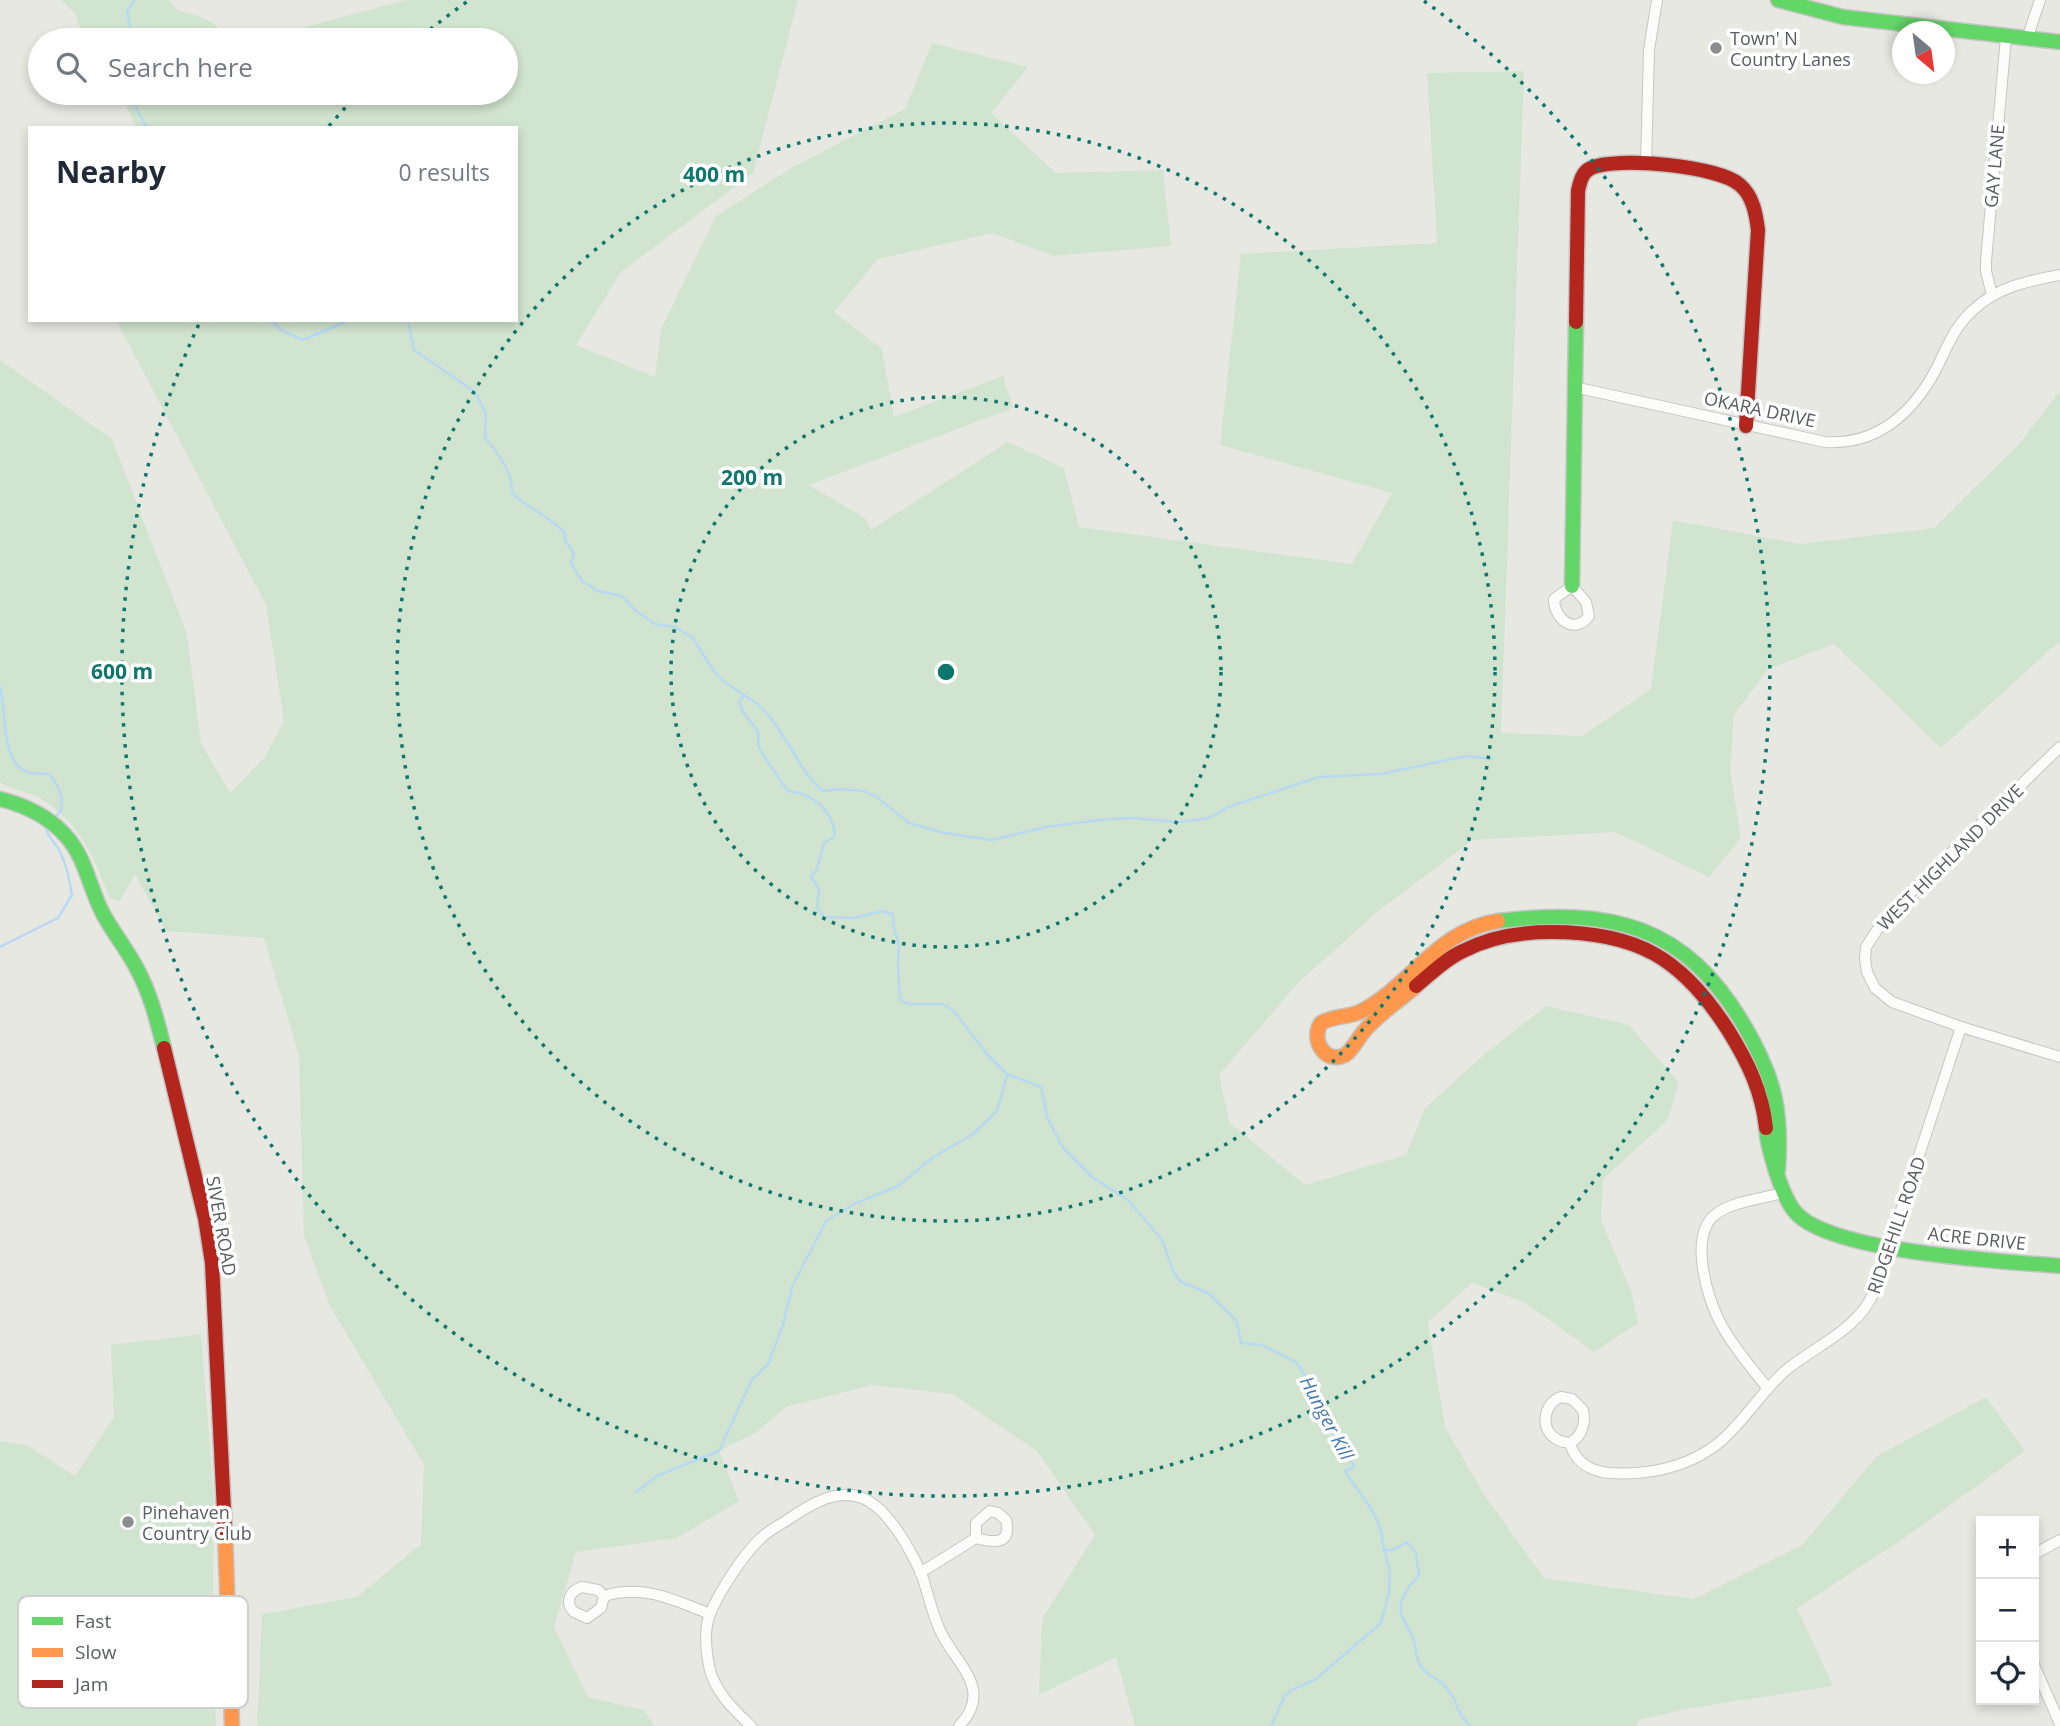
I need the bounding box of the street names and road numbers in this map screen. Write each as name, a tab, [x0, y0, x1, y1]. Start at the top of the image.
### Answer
street label: GAY LANE	[1978, 123, 2010, 209]
street label: OKARA DRIVE	[1702, 385, 1818, 433]
street label: WEST HIGHLAND DRIVE	[1872, 779, 2028, 935]
street label: RIDGEHILL ROAD	[1861, 1153, 1931, 1297]
street label: SIVER ROAD	[201, 1174, 243, 1278]
street label: ACRE DRIVE	[1927, 1221, 2027, 1255]

